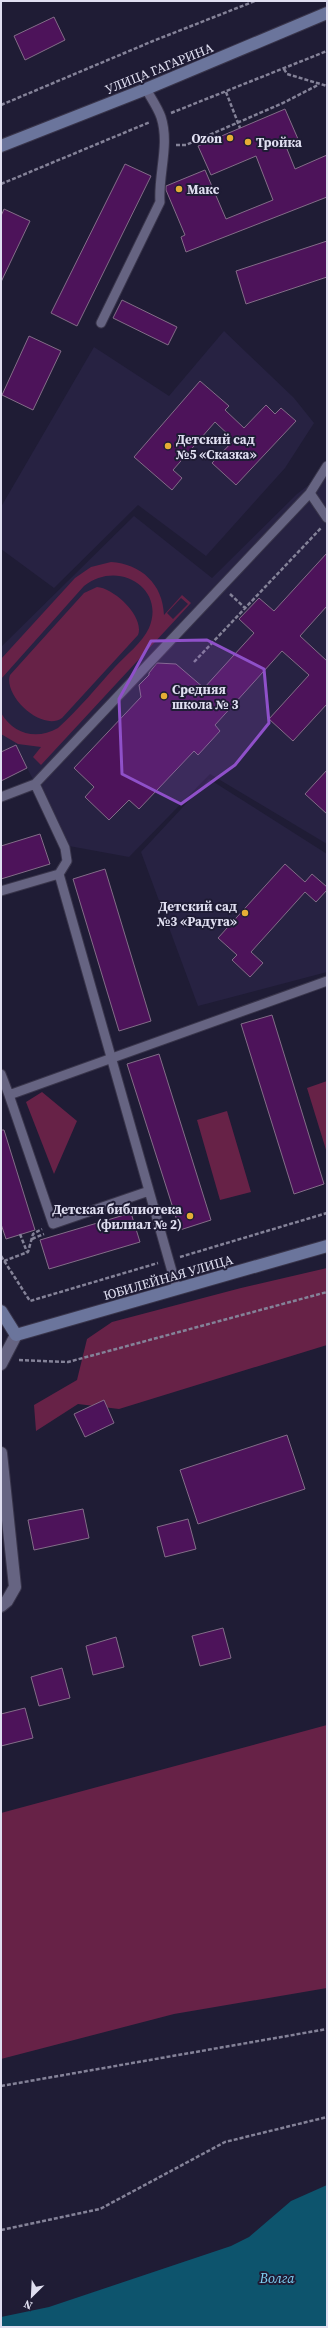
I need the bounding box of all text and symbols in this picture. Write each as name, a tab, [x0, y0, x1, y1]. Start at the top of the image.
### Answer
street label: УЛИЦА ГАГАРИНА	[103, 39, 216, 98]
place label: Ozon	[191, 130, 222, 147]
marker: Ozon	[225, 133, 235, 143]
place label: Тройка	[256, 134, 302, 151]
marker: Тройка	[243, 137, 253, 147]
place label: Макс	[187, 181, 220, 198]
marker: Макс	[174, 184, 184, 194]
place label: Детский сад №5 «Сказка»	[175, 431, 257, 463]
marker: Детский сад №5 «Сказка»	[163, 441, 173, 451]
place label: Средняя школа № 3	[172, 681, 238, 713]
marker: Средняя школа № 3	[159, 691, 169, 701]
place label: Детский сад №3 «Радуга»	[156, 898, 237, 930]
marker: Детский сад №3 «Радуга»	[240, 908, 250, 918]
place label: Детская библиотека (филиал № 2)	[52, 1201, 182, 1233]
marker: Детская библиотека (филиал № 2)	[185, 1211, 195, 1221]
street label: ЮБИЛЕЙНАЯ УЛИЦА	[101, 1251, 235, 1304]
water label: Волга	[258, 2268, 295, 2288]
north arrow	[12, 2276, 52, 2316]
text: N	[21, 2296, 35, 2313]

